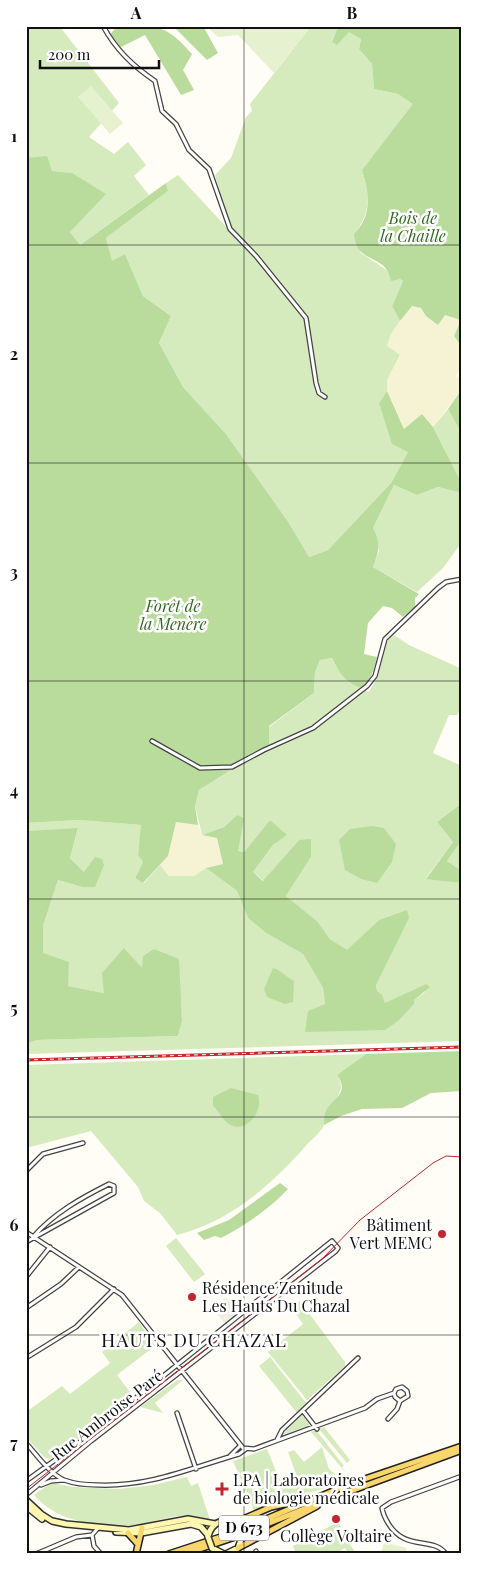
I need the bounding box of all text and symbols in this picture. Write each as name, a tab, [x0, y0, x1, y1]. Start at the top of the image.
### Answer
text: A	[130, 2, 142, 23]
text: B	[347, 2, 358, 23]
scale bar	[40, 38, 159, 70]
text: 200 m	[48, 44, 91, 64]
text: 1	[11, 125, 17, 146]
park label: Bois de la Chaille	[380, 207, 446, 246]
text: 2	[10, 343, 18, 364]
text: 3	[10, 561, 18, 582]
park label: Forêt de la Menère	[140, 595, 206, 634]
text: 4	[10, 779, 18, 800]
text: 5	[10, 997, 18, 1018]
text: 6	[10, 1214, 19, 1235]
place label: Bâtiment Vert MEMC	[349, 1214, 432, 1253]
marker: Bâtiment Vert MEMC	[436, 1228, 448, 1240]
place label: Résidence Zenitude Les Hauts Du Chazal	[202, 1277, 351, 1316]
marker: Résidence Zenitude Les Hauts Du Chazal	[186, 1291, 198, 1303]
district label: HAUTS DU CHAZAL	[101, 1326, 287, 1352]
street label: Rue Ambroise Paré	[47, 1364, 167, 1465]
text: 7	[10, 1432, 18, 1453]
place label: LPA | Laboratoires de biologie médicale	[233, 1469, 380, 1508]
marker: LPA | Laboratoires de biologie médicale	[215, 1482, 229, 1496]
marker: Collège Voltaire	[330, 1513, 342, 1525]
road number: D 673	[219, 1516, 269, 1540]
place label: Collège Voltaire	[280, 1525, 392, 1546]

